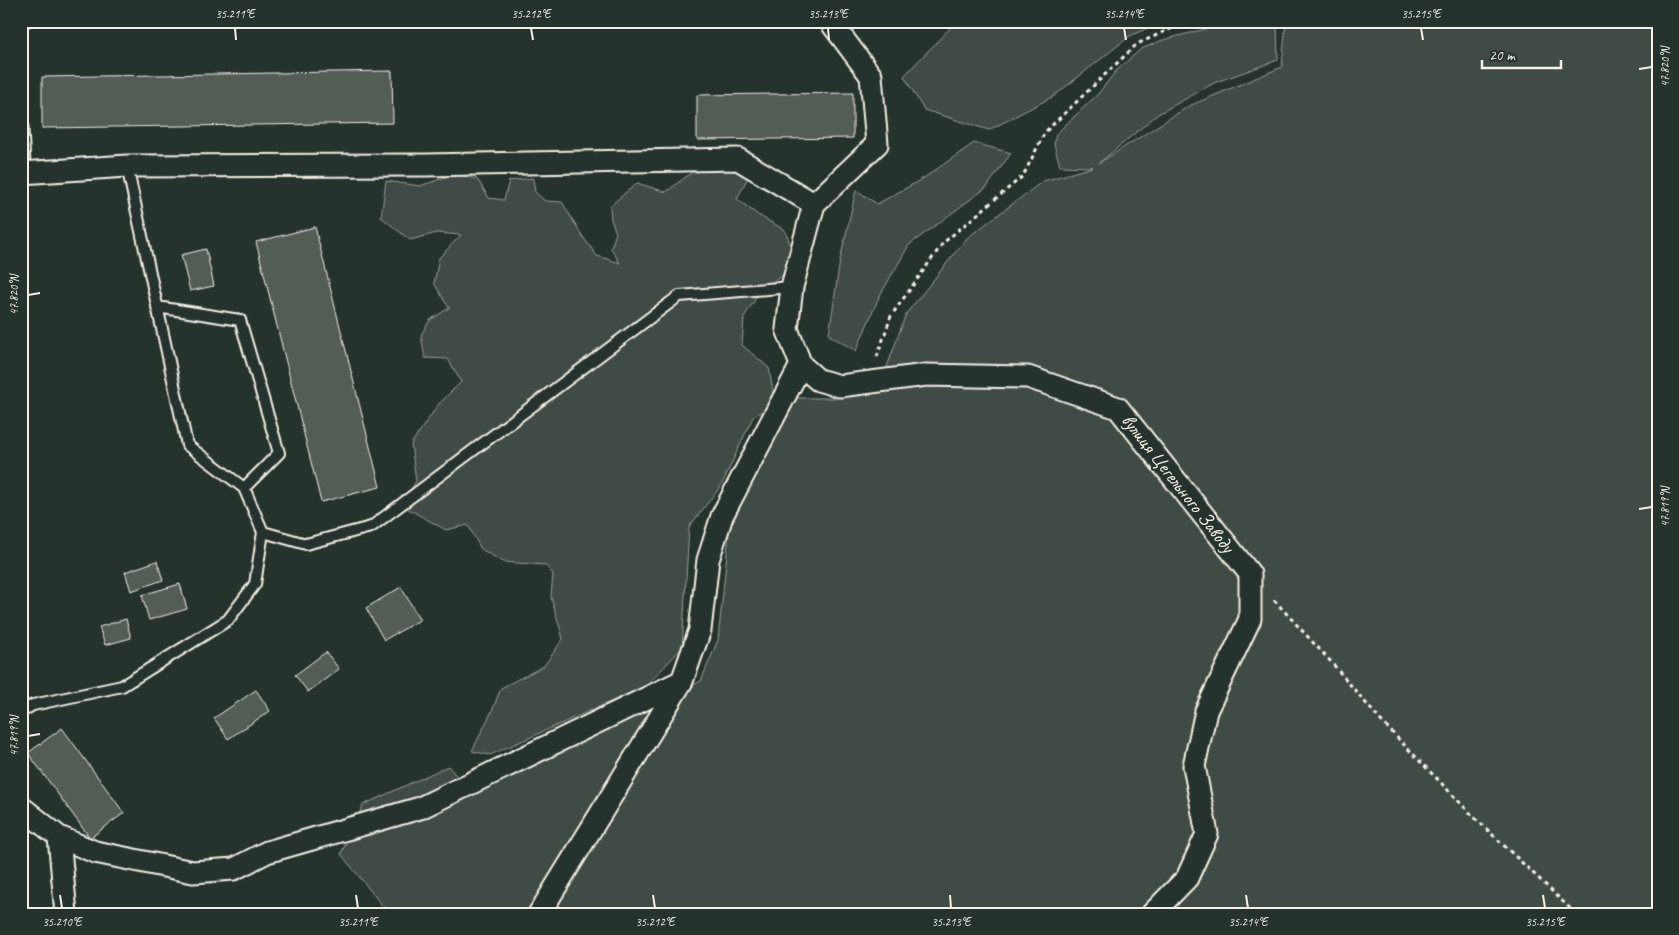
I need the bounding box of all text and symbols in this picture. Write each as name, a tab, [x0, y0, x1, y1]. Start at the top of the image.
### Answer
text: 35.211°E	[215, 6, 256, 22]
text: 35.212°E	[511, 6, 552, 22]
text: 35.213°E	[808, 6, 849, 22]
text: 35.214°E	[1104, 6, 1145, 22]
text: 35.215°E	[1401, 6, 1442, 22]
scale bar	[1482, 38, 1560, 70]
text: 47.820°N	[1657, 45, 1673, 87]
text: 20 m	[1489, 46, 1516, 65]
text: 47.820°N	[6, 273, 22, 315]
street label: вулиця Цегельного Заводу	[1116, 408, 1241, 559]
text: 47.819°N	[1657, 485, 1673, 527]
text: 47.819°N	[6, 714, 22, 756]
text: 35.210°E	[42, 914, 83, 930]
text: 35.211°E	[338, 914, 379, 930]
text: 35.212°E	[635, 914, 676, 930]
text: 35.213°E	[931, 914, 972, 930]
text: 35.214°E	[1228, 914, 1269, 930]
text: 35.215°E	[1525, 914, 1566, 930]

